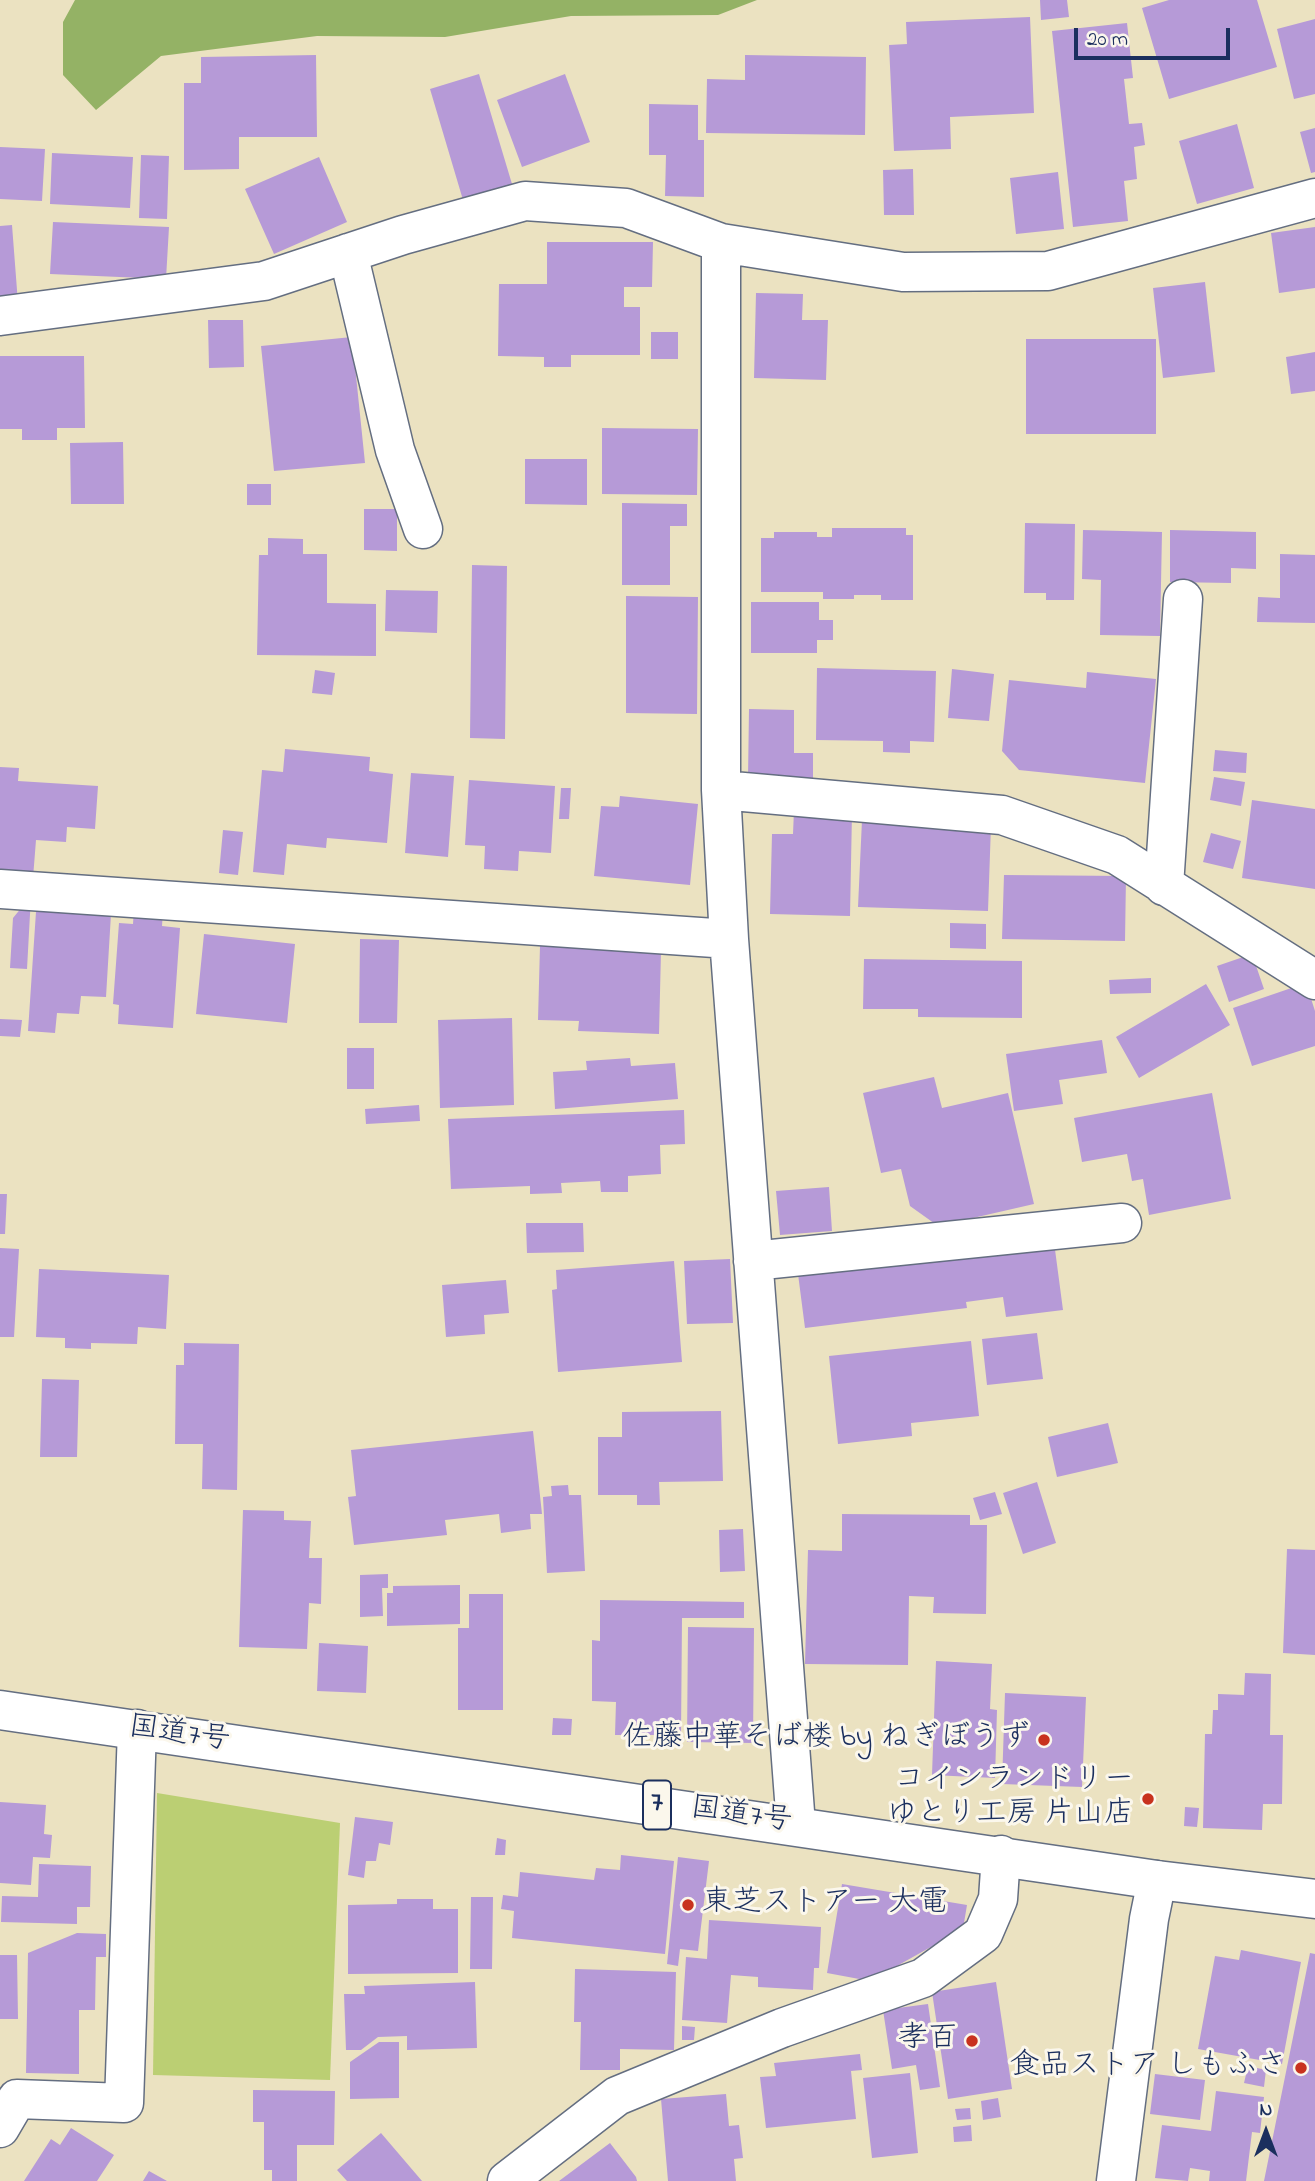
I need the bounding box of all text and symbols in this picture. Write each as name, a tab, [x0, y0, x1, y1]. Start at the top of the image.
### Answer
scale bar	[1077, 14, 1233, 58]
text: 20 m	[1087, 25, 1128, 55]
street label: 国道7号	[126, 1711, 232, 1761]
place label: 佐藤中華そば楼 by ねぎぼうず	[622, 1722, 1030, 1758]
marker: 佐藤中華そば楼 by ねぎぼうず	[1036, 1732, 1052, 1748]
place label: コインランドリー ゆとり工房 片山店	[887, 1764, 1134, 1834]
road number: 7	[643, 1780, 671, 1829]
marker: コインランドリー ゆとり工房 片山店	[1140, 1791, 1156, 1807]
street label: 国道7号	[688, 1792, 794, 1842]
place label: 東芝ストアー 大電	[702, 1887, 948, 1923]
marker: 東芝ストアー 大電	[680, 1897, 696, 1913]
place label: 孝百	[898, 2023, 958, 2059]
marker: 孝百	[964, 2033, 980, 2049]
place label: 食品ストア しもふさ	[1010, 2050, 1287, 2086]
marker: 食品ストア しもふさ	[1293, 2060, 1309, 2076]
north arrow	[1231, 2097, 1301, 2167]
text: N	[1260, 2097, 1272, 2124]

